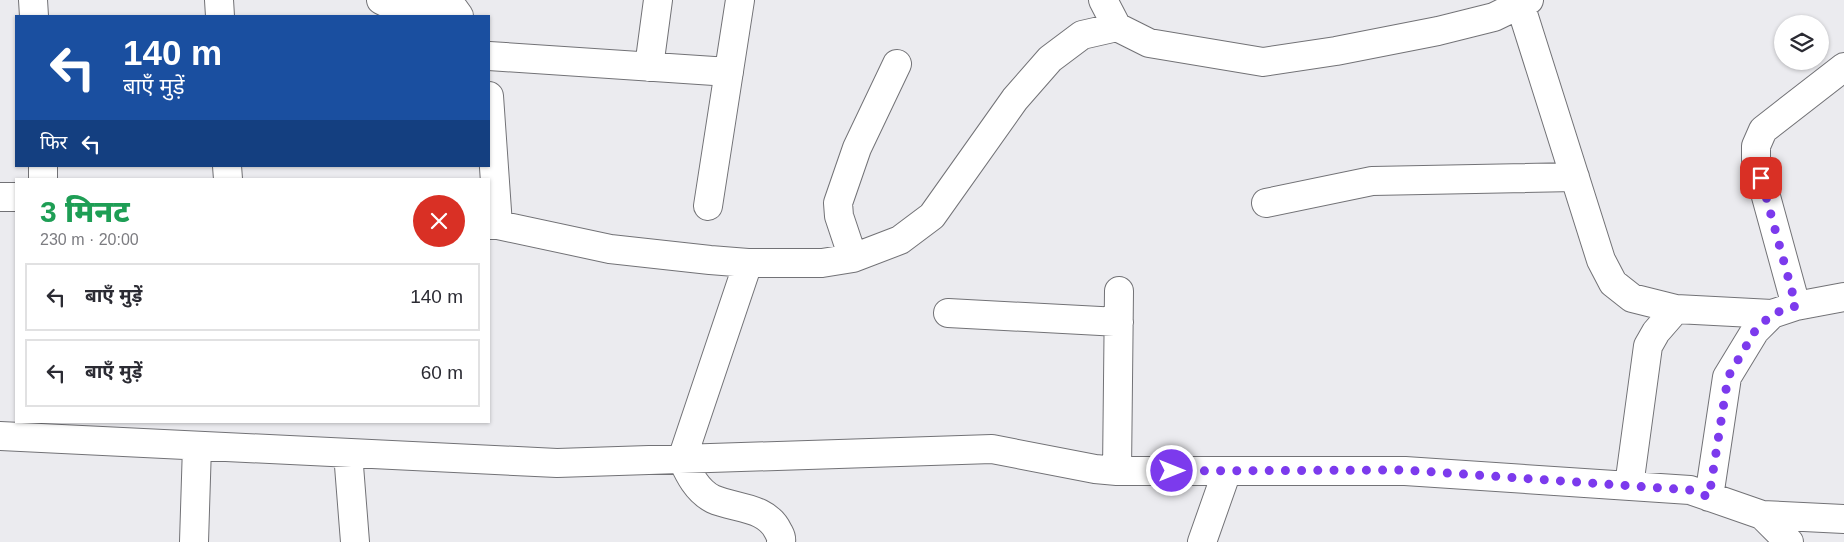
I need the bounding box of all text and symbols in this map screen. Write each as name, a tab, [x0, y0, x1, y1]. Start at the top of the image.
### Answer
map controls	[1774, 15, 1829, 70]
button: layers	[1774, 15, 1829, 70]
text: 140 m	[123, 33, 222, 72]
icon: left	[40, 35, 105, 100]
text: बाएँ मुड़ें	[123, 74, 184, 99]
icon: left	[77, 130, 105, 158]
text: फिर	[40, 132, 67, 153]
pin	[1740, 157, 1782, 199]
icon: arrive	[1747, 164, 1775, 192]
text: 3 मिनट	[40, 195, 130, 228]
button: close	[413, 195, 465, 247]
text: 230 m · 20:00	[40, 231, 139, 248]
icon: left	[42, 283, 70, 311]
text: बाएँ मुड़ें	[85, 285, 142, 306]
text: 140 m	[410, 286, 463, 307]
icon: left	[42, 359, 70, 387]
text: बाएँ मुड़ें	[85, 361, 142, 382]
text: 60 m	[421, 362, 463, 383]
position arrow	[1145, 444, 1197, 496]

